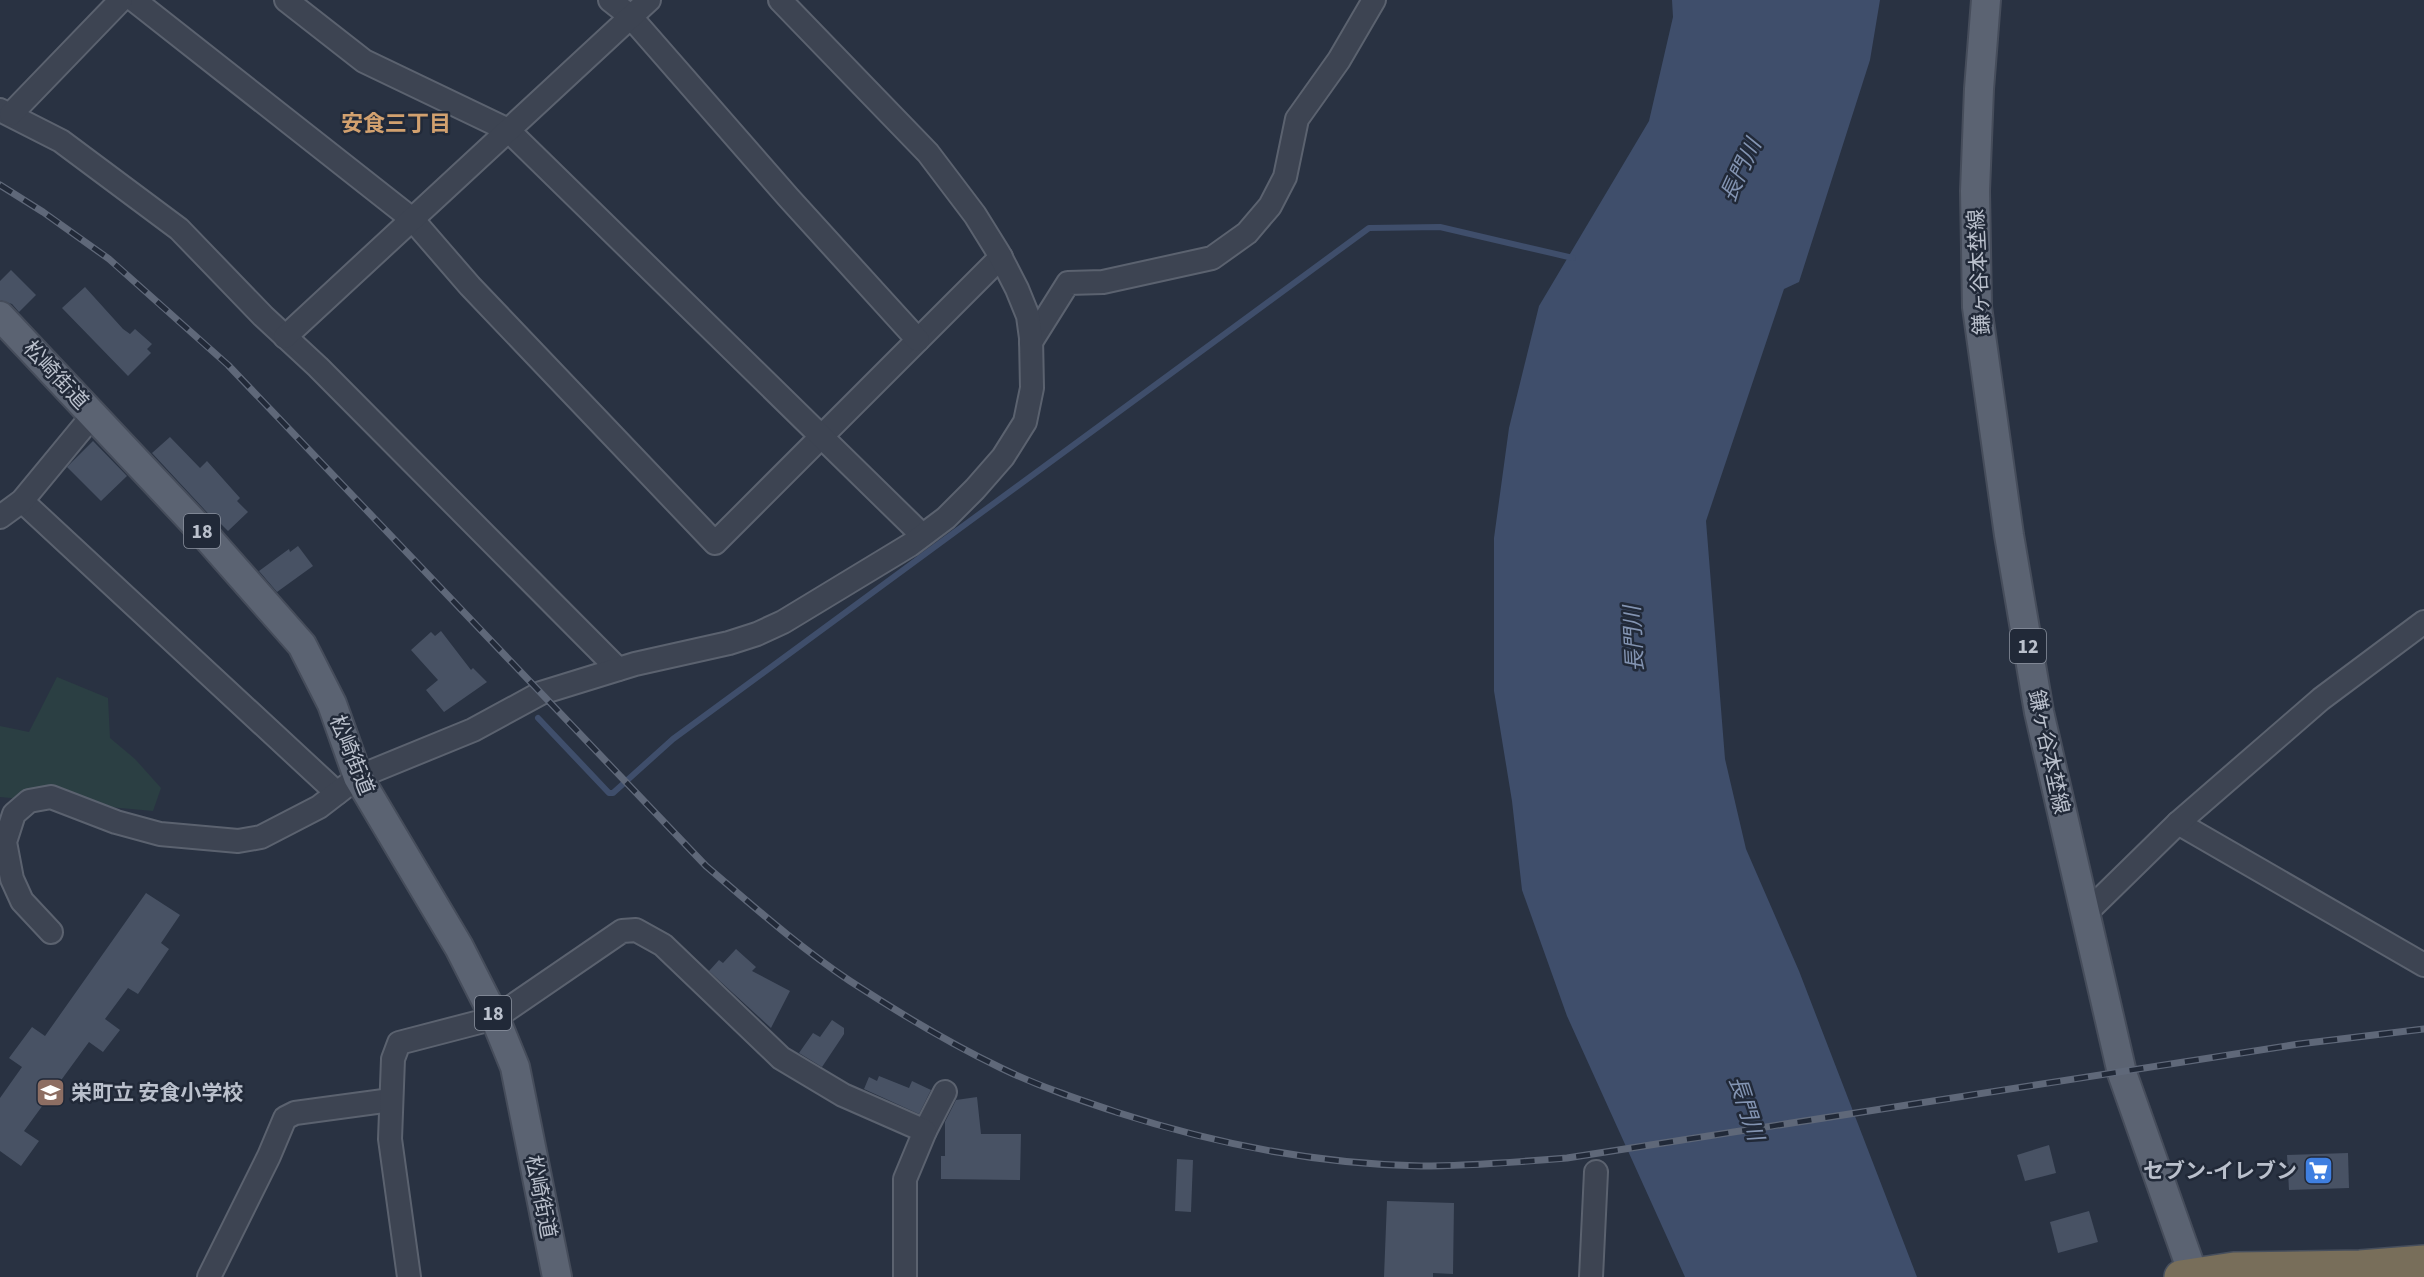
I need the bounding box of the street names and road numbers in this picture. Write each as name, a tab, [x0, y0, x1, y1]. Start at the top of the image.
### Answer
street label: 鎌ヶ谷本埜線	[1961, 208, 1997, 336]
street label: 松崎街道	[16, 334, 96, 416]
road number: 18	[184, 514, 220, 548]
road number: 12	[2010, 629, 2046, 663]
street label: 鎌ヶ谷本埜線	[2021, 687, 2077, 817]
street label: 松崎街道	[322, 710, 382, 800]
road number: 18	[475, 996, 511, 1030]
street label: 松崎街道	[518, 1153, 564, 1241]

